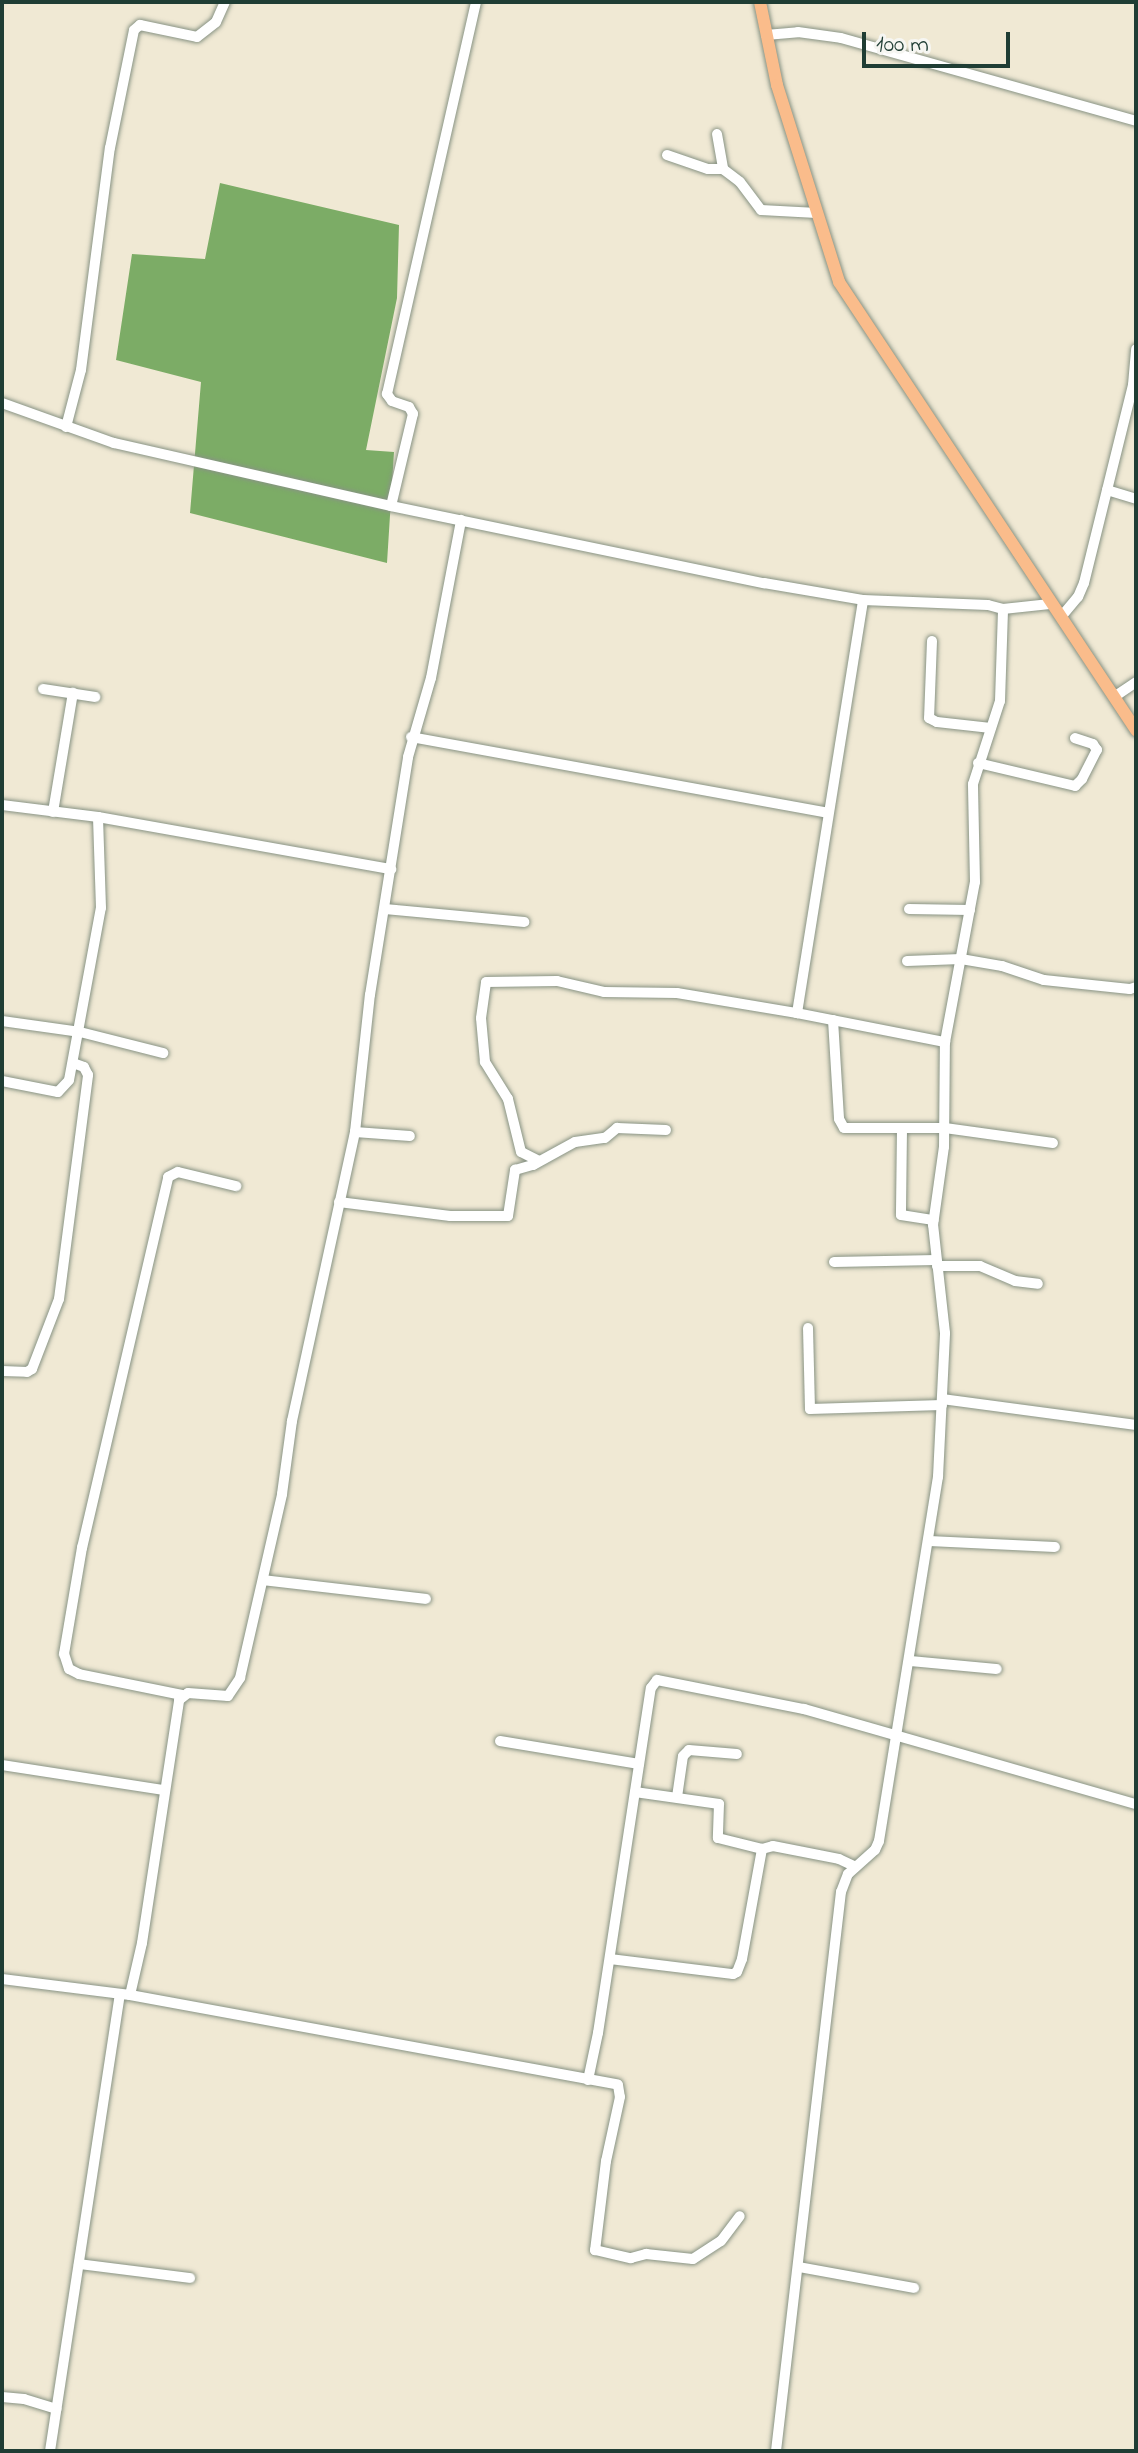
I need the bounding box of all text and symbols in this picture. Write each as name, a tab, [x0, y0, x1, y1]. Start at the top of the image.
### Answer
scale bar	[866, 16, 1014, 66]
text: 100 m	[876, 28, 929, 63]

